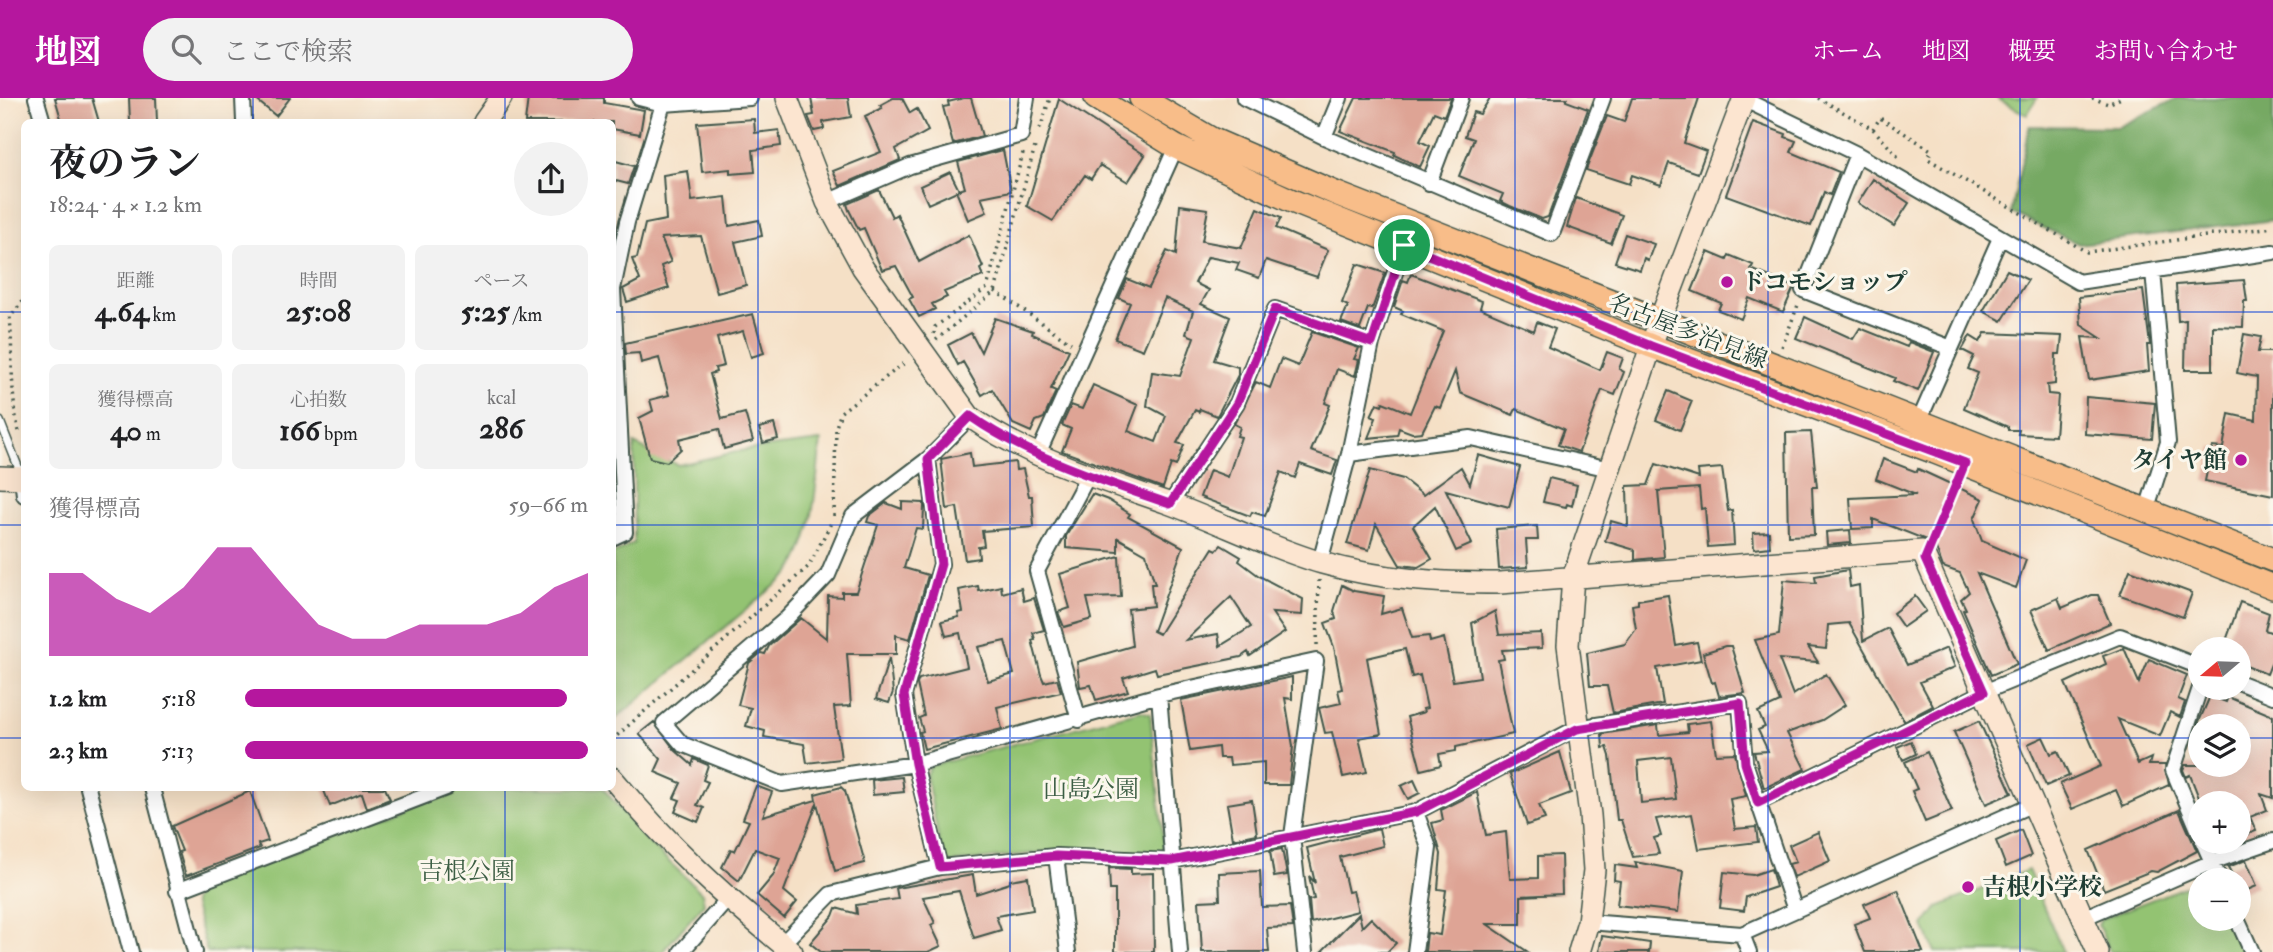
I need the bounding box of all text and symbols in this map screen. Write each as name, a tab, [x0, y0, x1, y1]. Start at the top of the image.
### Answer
search box	[143, 18, 633, 81]
icon: search	[167, 30, 205, 68]
text: 地図	[35, 32, 101, 73]
text: ここで検索	[223, 36, 353, 68]
text: ホーム	[1812, 36, 1884, 67]
text: 地図	[1922, 36, 1970, 67]
text: 概要	[2008, 36, 2056, 67]
text: お問い合わせ	[2094, 36, 2238, 67]
text: 夜のラン	[49, 140, 201, 188]
button: share	[514, 142, 588, 216]
text: 18:24 · 4 × 1.2 km	[49, 190, 202, 219]
pin	[1374, 215, 1434, 275]
icon: arrive	[1385, 226, 1423, 264]
place label: ドコモショップ	[1741, 267, 1909, 298]
text: 距離	[116, 269, 155, 293]
text: 時間	[299, 269, 338, 293]
text: ペース	[473, 269, 530, 293]
marker: ドコモショップ	[1719, 274, 1735, 290]
street label: 名古屋多治見線	[1604, 287, 1772, 376]
text: 4.64	[95, 293, 149, 330]
text: 25:08	[286, 293, 351, 330]
text: 5:25	[461, 293, 510, 330]
text: km	[149, 303, 176, 327]
text: /km	[510, 303, 542, 327]
text: kcal	[487, 386, 516, 410]
text: 獲得標高	[97, 388, 174, 412]
text: 心拍数	[290, 388, 347, 412]
text: 286	[479, 410, 524, 447]
text: 40	[110, 412, 142, 449]
text: 166	[279, 412, 320, 449]
text: m	[142, 422, 161, 446]
text: bpm	[320, 422, 358, 446]
place label: タイヤ館	[2131, 445, 2227, 476]
marker: タイヤ館	[2233, 452, 2249, 468]
text: 59–66 m	[509, 490, 588, 519]
text: 獲得標高	[49, 494, 141, 523]
north arrow	[2188, 637, 2250, 700]
map controls	[2188, 637, 2251, 931]
text: 1.2 km	[49, 684, 107, 713]
text: 5:18	[161, 684, 196, 713]
button: layers	[2188, 714, 2251, 777]
text: 2.3 km	[49, 736, 108, 765]
text: 5:13	[161, 736, 194, 765]
park label: 山島公園	[1043, 774, 1139, 805]
button: +	[2188, 791, 2251, 854]
park label: 吉根公園	[419, 856, 515, 887]
button: −	[2188, 868, 2251, 931]
place label: 吉根小学校	[1982, 872, 2102, 903]
marker: 吉根小学校	[1960, 879, 1976, 895]

